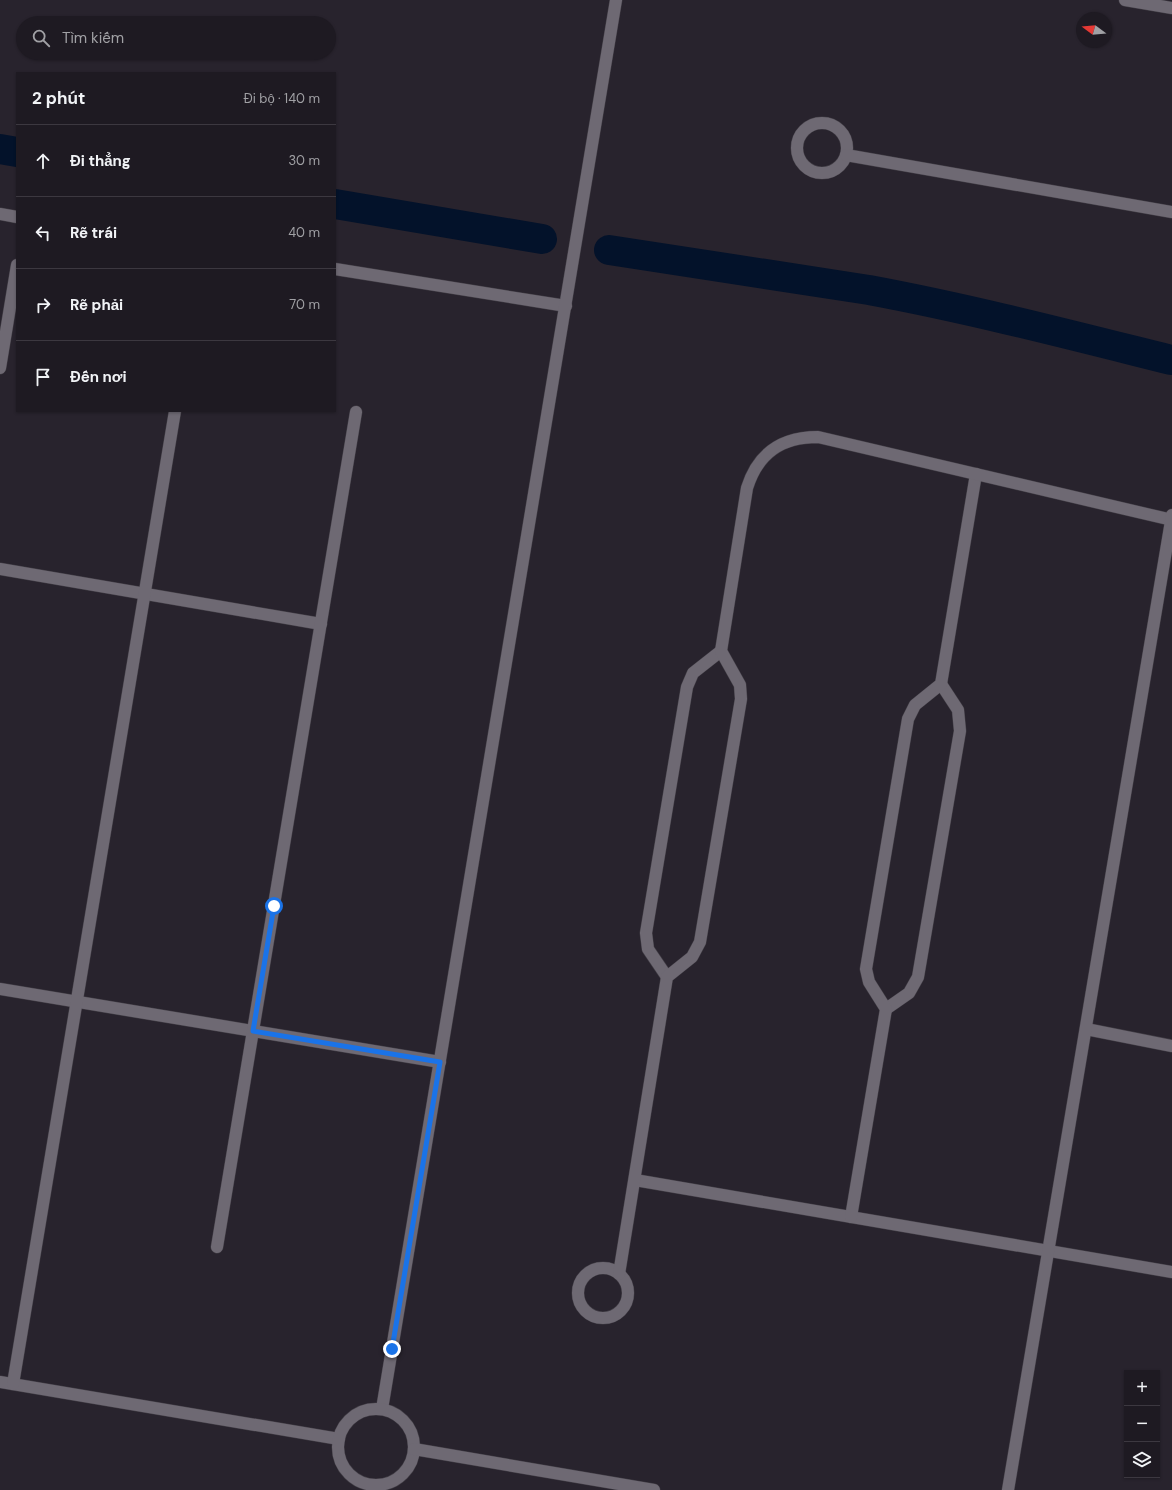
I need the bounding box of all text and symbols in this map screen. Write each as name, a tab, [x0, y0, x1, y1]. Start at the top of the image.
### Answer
north arrow	[1076, 12, 1112, 48]
search box	[16, 16, 336, 60]
icon: search	[30, 27, 52, 49]
text: Tìm kiếm	[62, 28, 124, 48]
text: 2 phút	[32, 87, 85, 109]
text: Đi bộ · 140 m	[243, 90, 320, 107]
icon: ahead	[32, 150, 54, 172]
text: Đi thẳng	[70, 151, 131, 171]
text: 30 m	[288, 152, 320, 169]
icon: left	[32, 222, 54, 244]
text: Rẽ trái	[70, 223, 117, 243]
text: 40 m	[288, 224, 320, 241]
icon: right	[32, 294, 54, 316]
text: Rẽ phải	[70, 295, 123, 315]
text: 70 m	[289, 296, 320, 313]
icon: arrive	[32, 366, 54, 388]
text: Đến nơi	[70, 367, 127, 387]
route start	[265, 897, 283, 915]
route end	[383, 1340, 401, 1358]
map controls	[1124, 1370, 1160, 1478]
button: +	[1124, 1370, 1160, 1406]
button: −	[1124, 1406, 1160, 1442]
button: layers	[1124, 1442, 1160, 1478]

